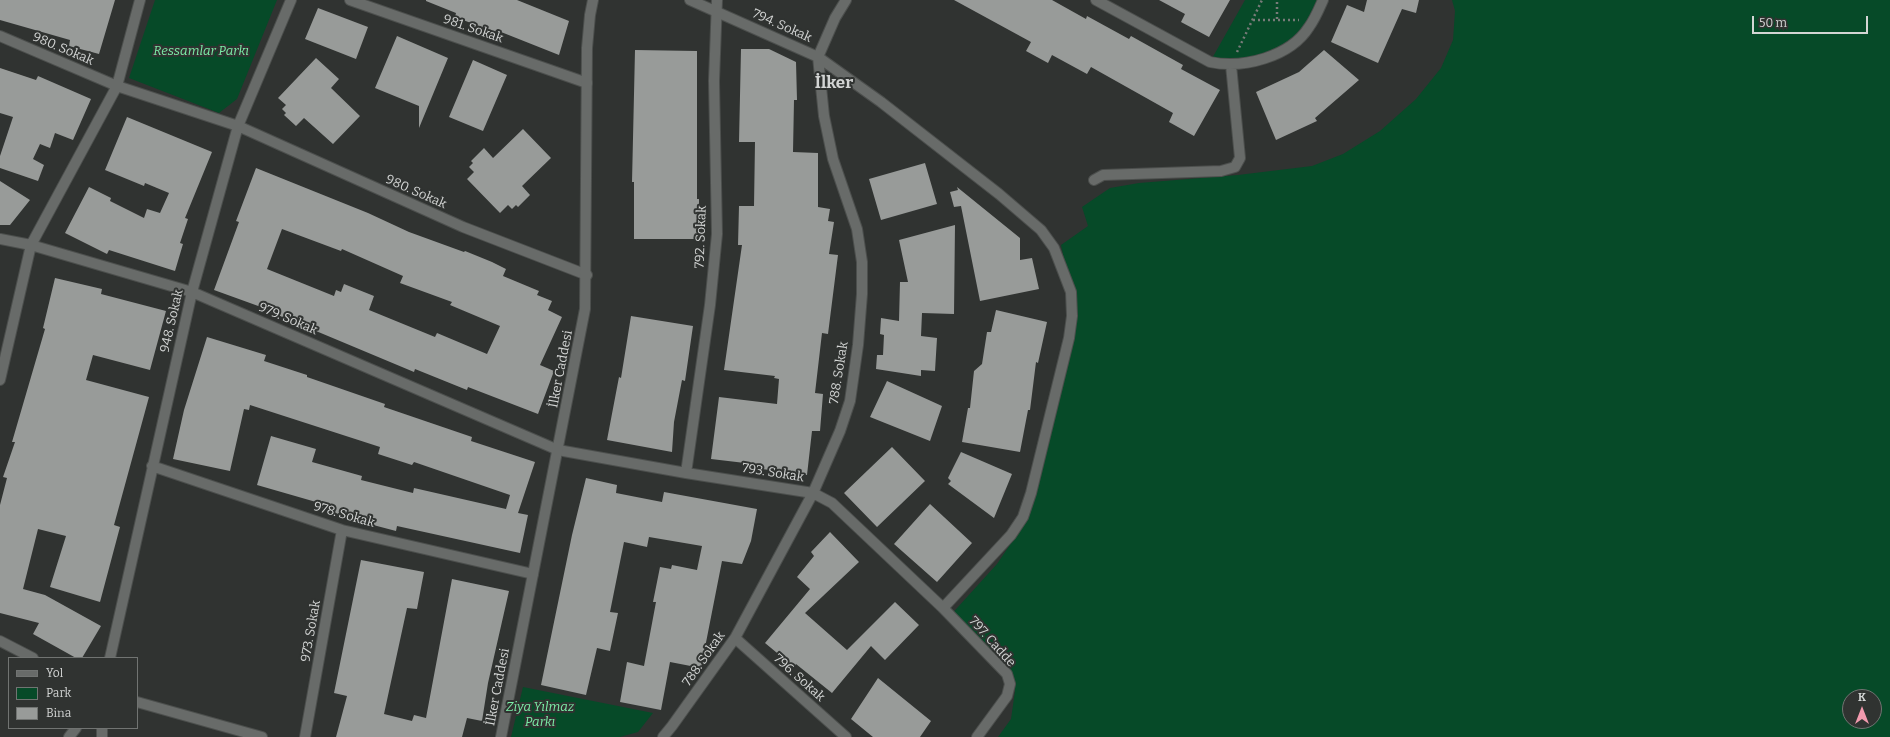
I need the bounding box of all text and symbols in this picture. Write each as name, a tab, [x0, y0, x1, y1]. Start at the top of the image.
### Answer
street label: 794. Sokak	[750, 6, 814, 46]
scale bar	[1754, 8, 1870, 34]
street label: 981. Sokak	[441, 11, 505, 47]
text: 50 m	[1759, 16, 1787, 30]
street label: 980. Sokak	[30, 29, 96, 69]
park label: Ressamlar Parkı	[153, 43, 249, 59]
district label: İlker	[815, 73, 853, 93]
street label: 980. Sokak	[383, 172, 449, 212]
street label: 792. Sokak	[692, 205, 710, 269]
street label: 948. Sokak	[157, 288, 187, 354]
street label: 979. Sokak	[256, 300, 320, 338]
street label: İlker Caddesi	[546, 329, 576, 409]
street label: 788. Sokak	[826, 341, 852, 405]
street label: 793. Sokak	[741, 460, 805, 486]
street label: 978. Sokak	[312, 499, 376, 531]
street label: 973. Sokak	[298, 599, 324, 663]
street label: 797. Cadde	[965, 614, 1019, 670]
street label: 788. Sokak	[679, 629, 729, 689]
street label: İlker Caddesi	[483, 647, 513, 727]
street label: 796. Sokak	[770, 651, 828, 705]
legend	[8, 657, 138, 729]
text: Yol	[46, 666, 63, 680]
text: Park	[46, 686, 71, 700]
north arrow	[1842, 689, 1882, 729]
text: K	[1858, 691, 1866, 704]
park label: Ziya Yılmaz Parkı	[506, 699, 574, 730]
text: Bina	[46, 706, 71, 720]

